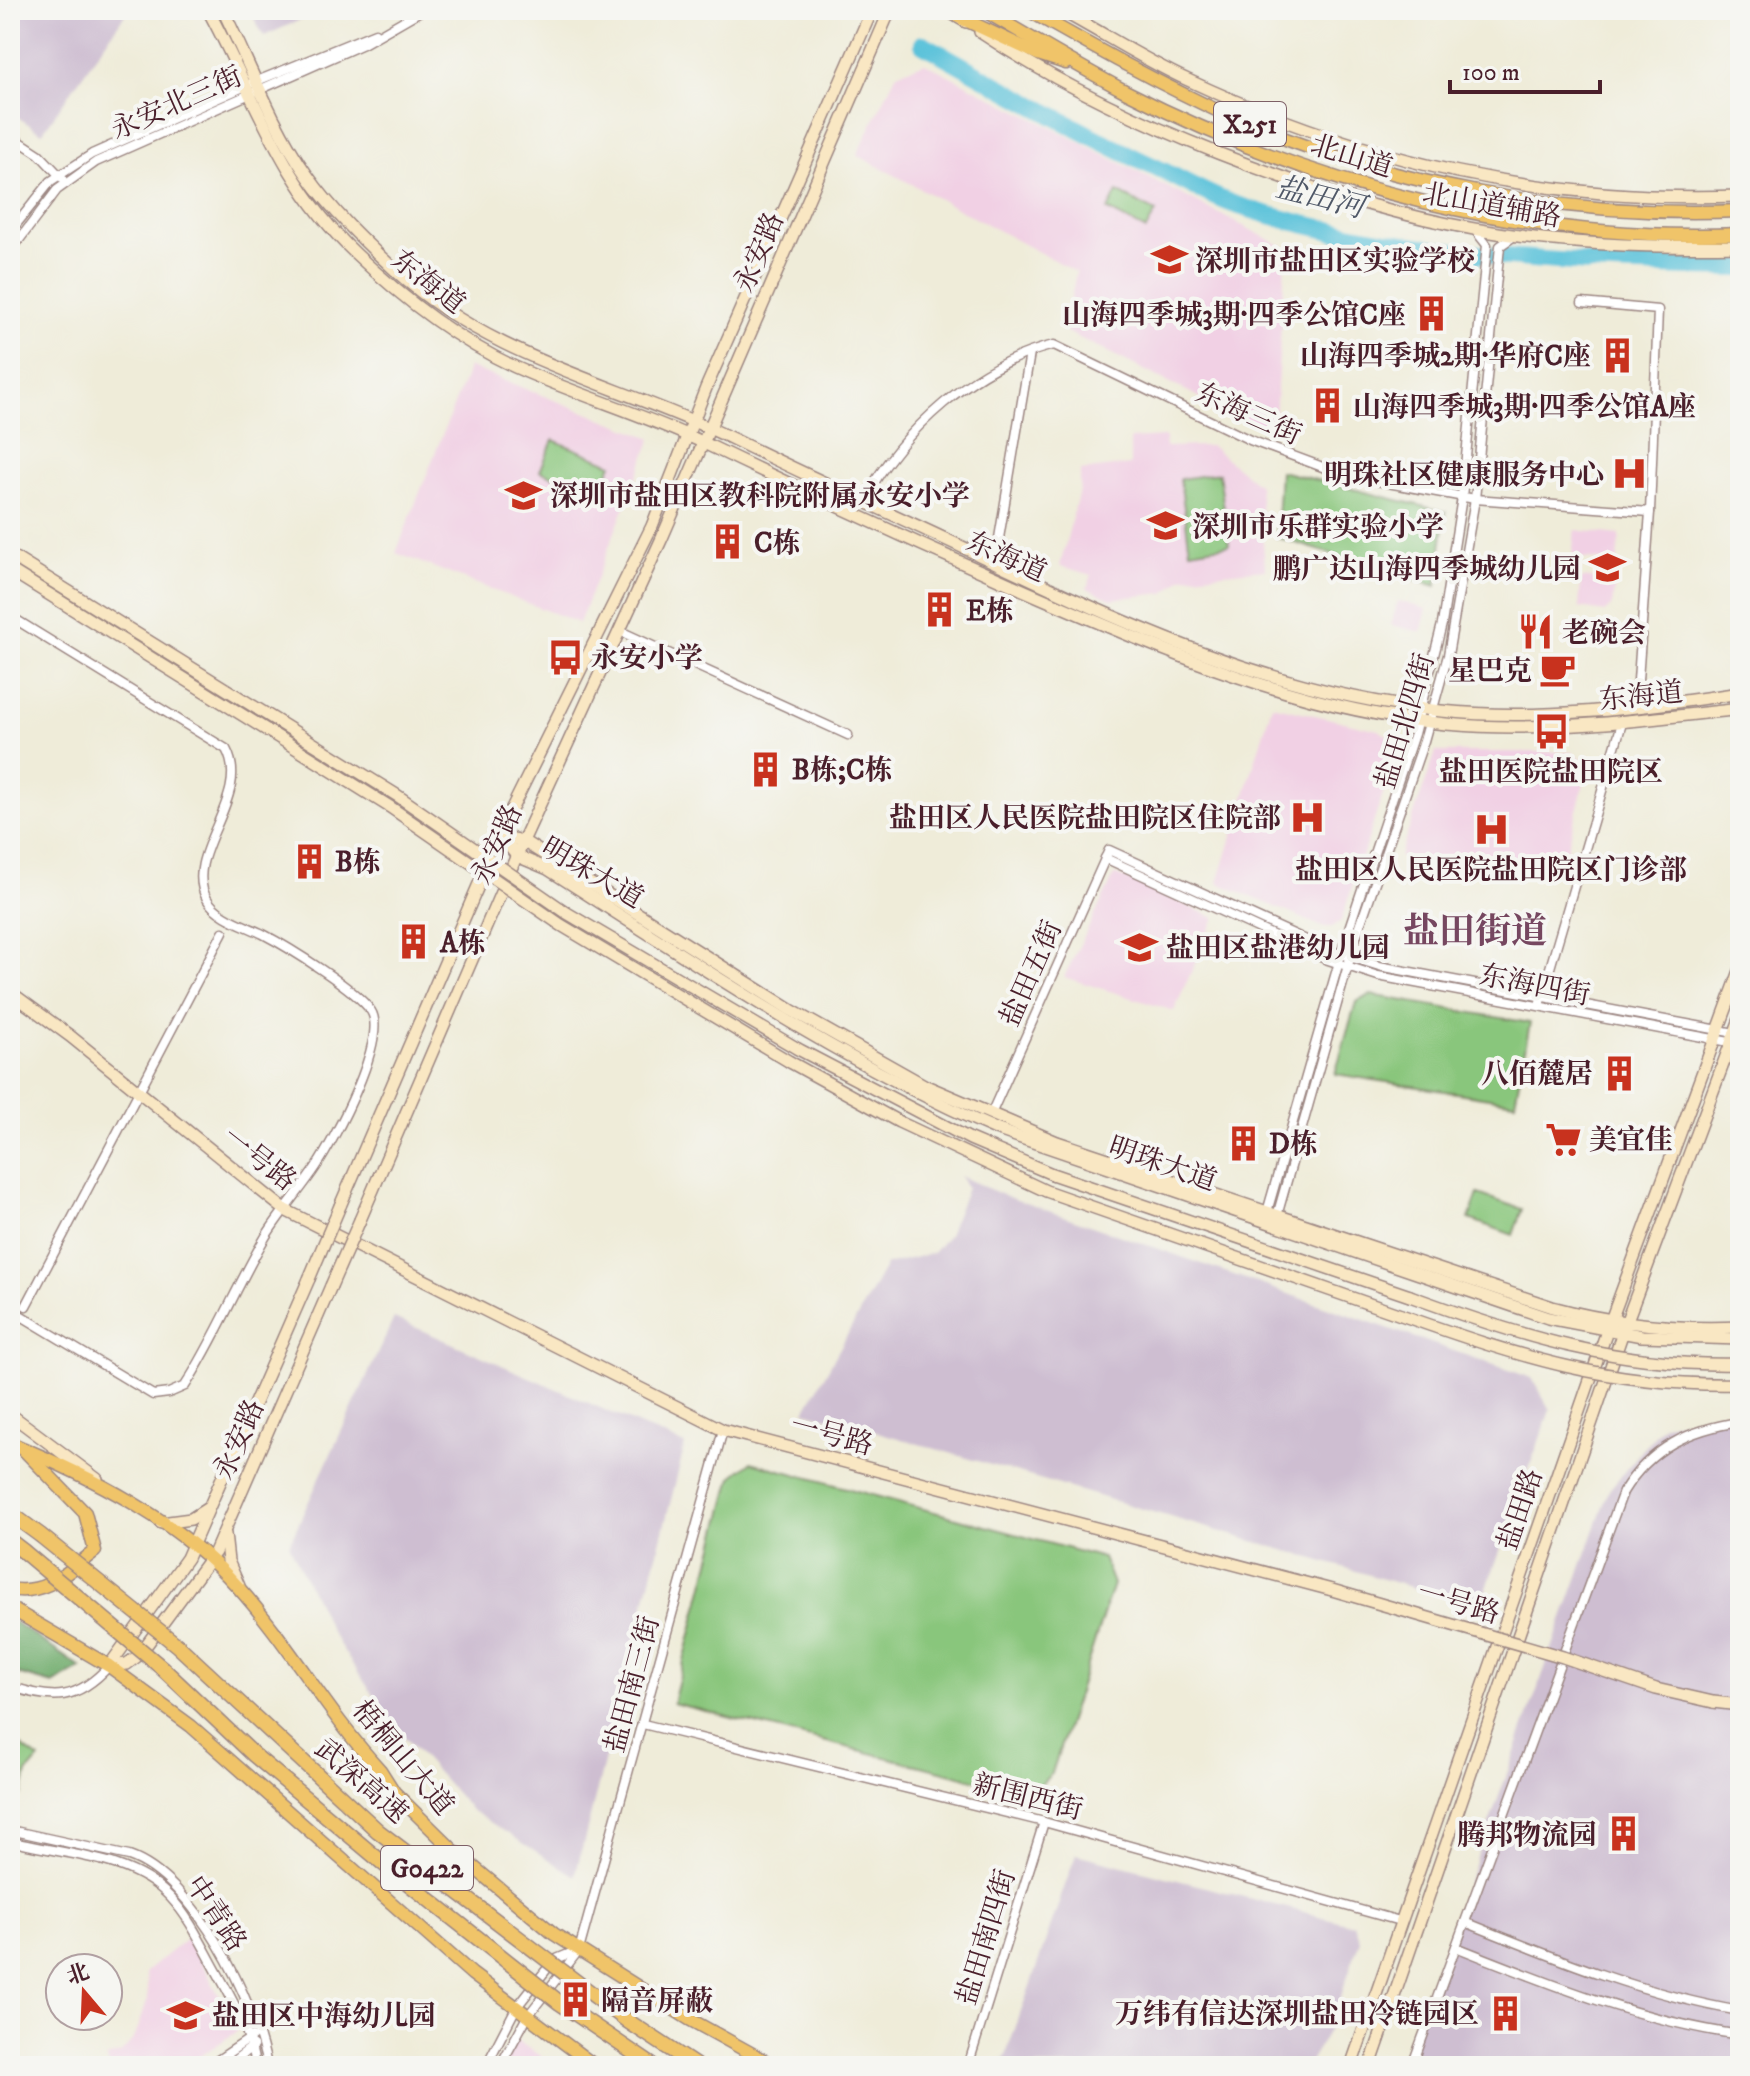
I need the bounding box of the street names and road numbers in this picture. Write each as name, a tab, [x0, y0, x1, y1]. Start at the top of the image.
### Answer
street label: 永安北三街	[106, 59, 248, 148]
road number: X251	[1214, 102, 1286, 146]
street label: 北山道	[1306, 127, 1397, 185]
street label: 北山道辅路	[1420, 176, 1564, 235]
street label: 永安路	[727, 207, 792, 298]
street label: 东海道	[384, 243, 472, 322]
street label: 东海三街	[1190, 376, 1307, 453]
street label: 东海道	[961, 524, 1052, 590]
street label: 盐田北四街	[1368, 649, 1443, 794]
street label: 东海道	[1598, 675, 1685, 718]
street label: 永安路	[464, 799, 530, 890]
street label: 明珠大道	[535, 830, 650, 916]
street label: 盐田五街	[993, 915, 1070, 1032]
street label: 东海四街	[1476, 958, 1593, 1013]
street label: 一号路	[215, 1120, 303, 1199]
street label: 明珠大道	[1104, 1130, 1221, 1199]
street label: 永安路	[206, 1394, 272, 1485]
street label: 一号路	[787, 1408, 877, 1463]
street label: 盐田路	[1490, 1464, 1551, 1555]
street label: 一号路	[1413, 1575, 1504, 1632]
street label: 盐田南三街	[597, 1612, 667, 1757]
street label: 梧桐山大道	[344, 1693, 461, 1823]
street label: 武深高速	[307, 1731, 415, 1831]
street label: 新围西街	[969, 1767, 1086, 1828]
road number: G0422	[381, 1846, 473, 1890]
street label: 盐田南四街	[949, 1865, 1024, 2010]
street label: 中青路	[178, 1869, 254, 1958]

